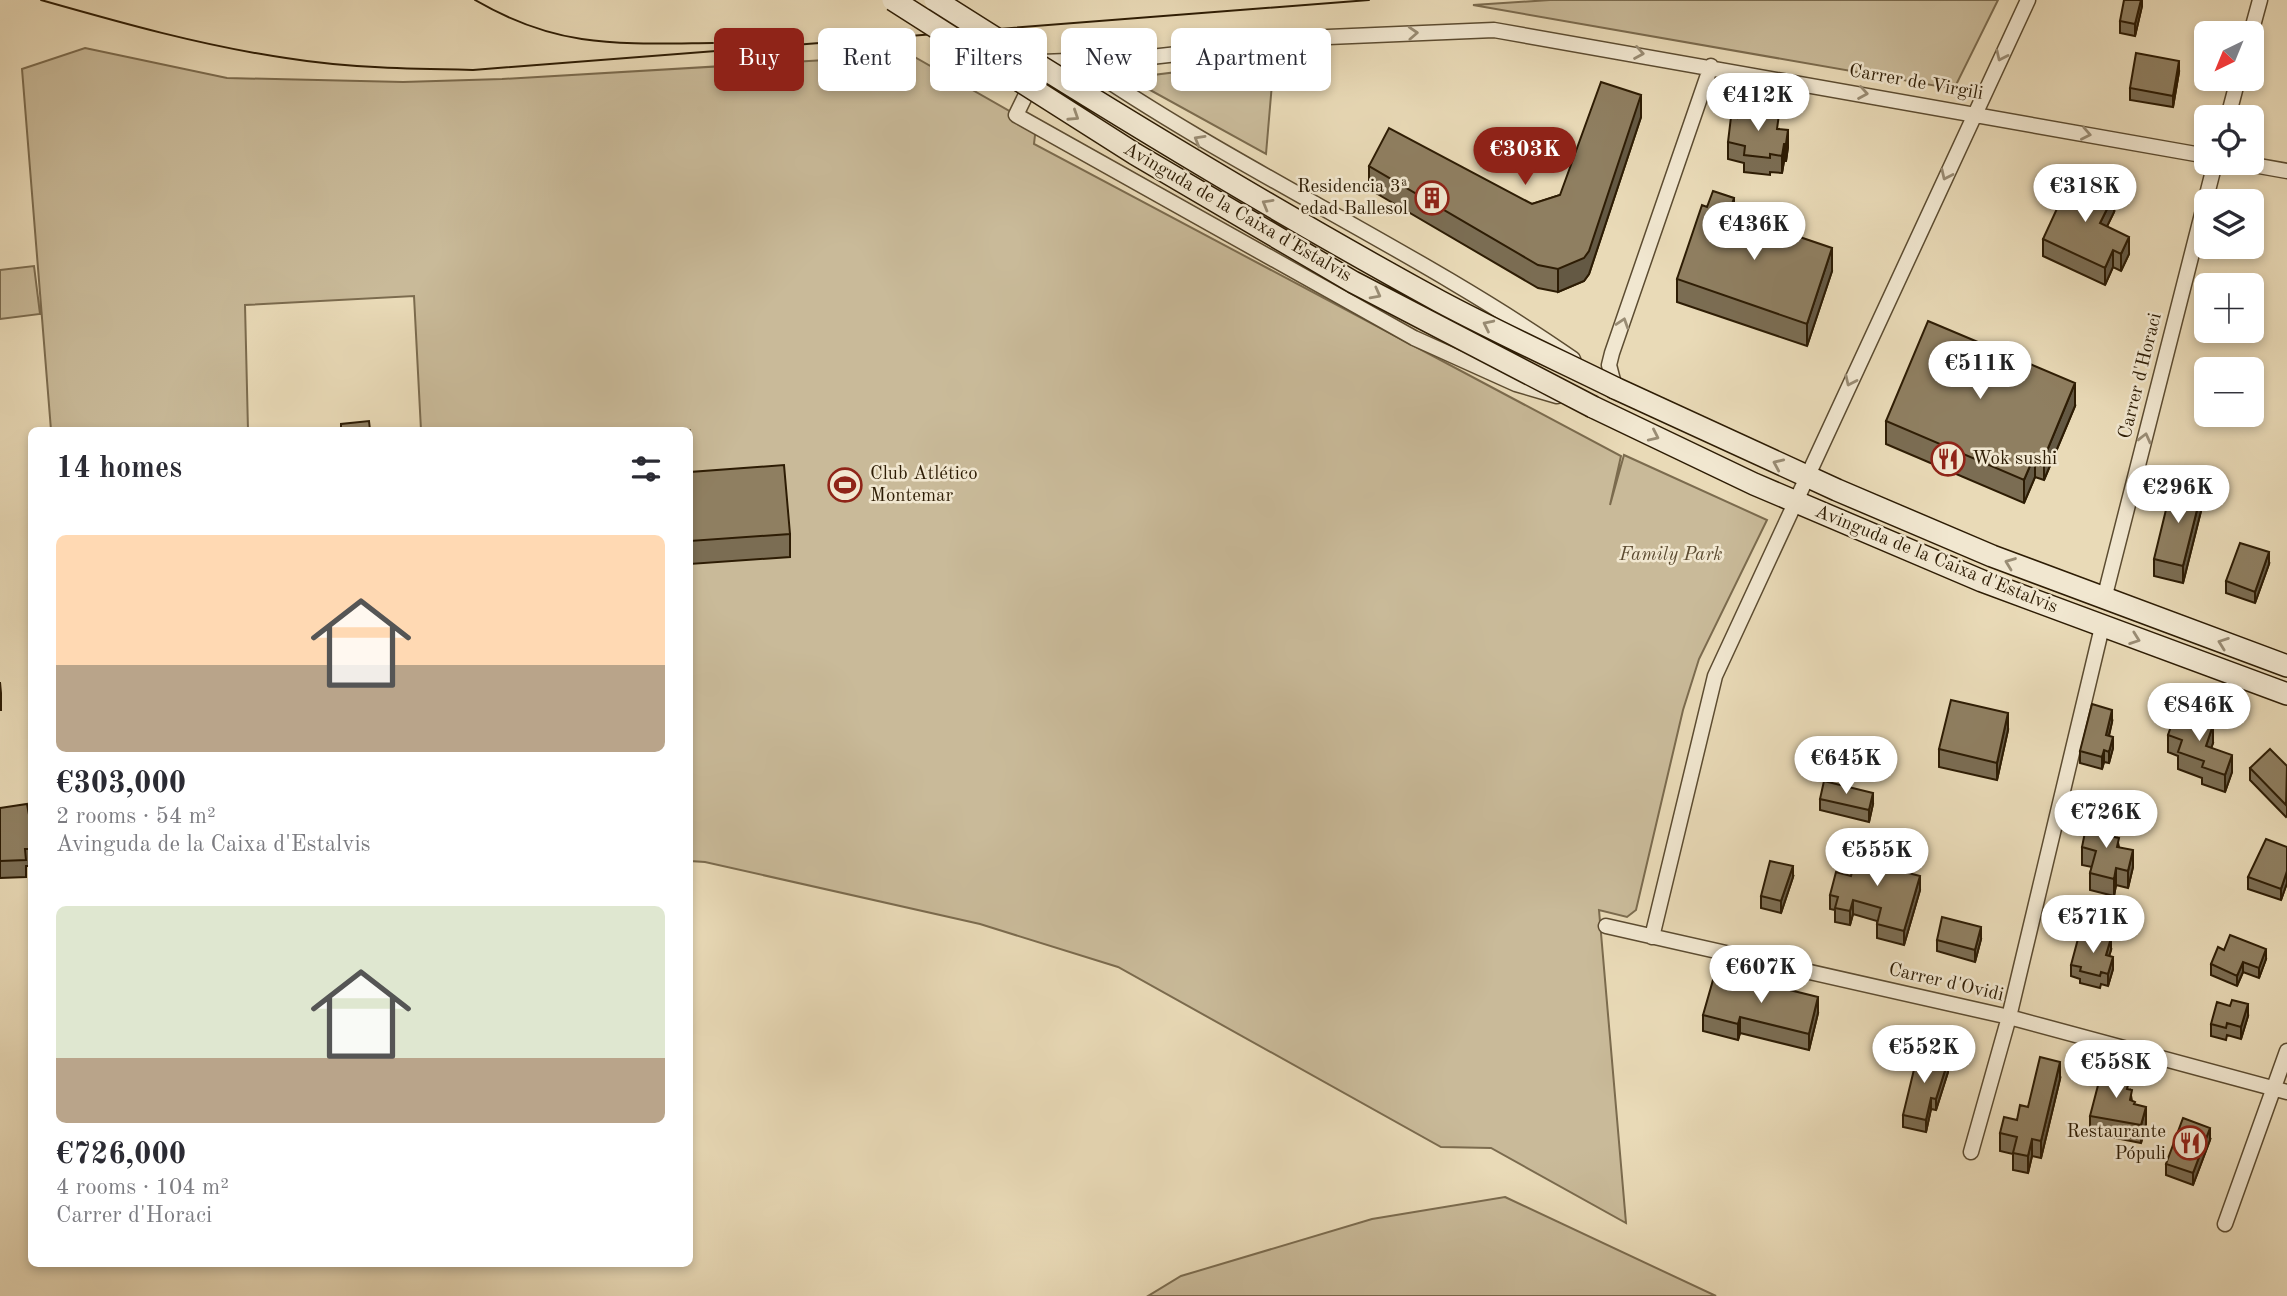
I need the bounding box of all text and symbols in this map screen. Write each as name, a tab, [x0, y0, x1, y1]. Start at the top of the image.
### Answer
north arrow	[2194, 21, 2264, 91]
map controls	[2194, 21, 2264, 427]
one-way arrow	[1408, 26, 1419, 41]
chip: Buy	[714, 28, 804, 91]
chip: Rent	[818, 28, 916, 91]
chip: Filters	[930, 28, 1047, 91]
chip: New	[1061, 28, 1157, 91]
chip: Apartment	[1171, 28, 1331, 91]
one-way arrow	[1633, 45, 1645, 60]
one-way arrow	[1995, 49, 2009, 62]
street label: Carrer de Virgili	[1847, 62, 1985, 104]
pin: €412K	[1709, 74, 1807, 133]
text: €412K	[1722, 84, 1794, 107]
one-way arrow	[1857, 85, 1869, 100]
button: locate	[2194, 105, 2264, 175]
one-way arrow	[1067, 107, 1080, 120]
one-way arrow	[2080, 125, 2092, 140]
pin: €303K	[1476, 128, 1574, 187]
one-way arrow	[1193, 135, 1206, 148]
text: €303K	[1489, 138, 1561, 161]
street label: Avinguda de la Caixa d'Estalvis	[1120, 140, 1354, 286]
pin: €318K	[2036, 164, 2134, 224]
one-way arrow	[1940, 168, 1954, 180]
text: €318K	[2049, 175, 2121, 198]
place label: Residencia 3ª edad Ballesol	[1297, 178, 1408, 219]
building icon: Residencia 3ª edad Ballesol	[1413, 179, 1451, 217]
button: layers	[2194, 189, 2264, 259]
one-way arrow	[1261, 199, 1274, 212]
pin: €436K	[1705, 202, 1803, 262]
text: €436K	[1718, 213, 1790, 236]
button: +	[2194, 273, 2264, 343]
one-way arrow	[1369, 285, 1381, 299]
street label: Carrer d'Horaci	[2116, 311, 2166, 441]
one-way arrow	[1615, 317, 1630, 329]
one-way arrow	[1483, 319, 1495, 333]
pin: €511K	[1931, 342, 2029, 401]
text: €511K	[1944, 352, 2016, 375]
button: −	[2194, 357, 2264, 427]
one-way arrow	[1844, 374, 1858, 386]
one-way arrow	[1647, 428, 1659, 442]
one-way arrow	[2137, 432, 2151, 444]
restaurant icon: Wok sushi	[1929, 440, 1967, 478]
icon: filters	[627, 450, 665, 488]
place label: Wok sushi	[1972, 450, 2057, 469]
text: 14 homes	[56, 454, 182, 484]
one-way arrow	[1773, 458, 1785, 472]
place label: Club Atlético Montemar	[870, 465, 978, 506]
sports icon: Club Atlético Montemar	[826, 466, 864, 504]
pin: €296K	[2129, 466, 2227, 525]
text: €296K	[2142, 476, 2214, 499]
street label: Avinguda de la Caixa d'Estalvis	[1812, 503, 2060, 617]
park label: Family Park	[1618, 546, 1723, 565]
one-way arrow	[2004, 557, 2016, 571]
icon: home	[298, 580, 424, 706]
one-way arrow	[2128, 631, 2140, 645]
one-way arrow	[2217, 637, 2229, 651]
pin: €846K	[2150, 684, 2248, 743]
text: €846K	[2163, 694, 2235, 717]
pin: €645K	[1797, 736, 1895, 796]
text: €645K	[1810, 747, 1882, 770]
text: €303,000	[56, 769, 186, 799]
pin: €726K	[2057, 790, 2155, 850]
text: €726K	[2070, 801, 2142, 824]
text: 2 rooms · 54 m²	[56, 805, 216, 828]
pin: €555K	[1828, 828, 1926, 888]
text: Avinguda de la Caixa d'Estalvis	[56, 833, 371, 856]
text: €555K	[1841, 839, 1913, 862]
pin: €571K	[2044, 895, 2142, 955]
text: €571K	[2057, 906, 2129, 929]
pin: €607K	[1712, 946, 1810, 1005]
icon: home	[298, 951, 424, 1077]
text: €607K	[1725, 956, 1797, 979]
street label: Carrer d'Ovidi	[1887, 961, 2005, 1005]
pin: €552K	[1875, 1026, 1973, 1085]
text: €552K	[1888, 1036, 1960, 1059]
pin: €558K	[2067, 1040, 2165, 1100]
text: €558K	[2080, 1051, 2152, 1074]
place label: Restaurante Pópuli	[2066, 1123, 2166, 1164]
restaurant icon: Restaurante Pópuli	[2171, 1124, 2209, 1162]
text: €726,000	[56, 1140, 186, 1170]
text: 4 rooms · 104 m²	[56, 1176, 229, 1199]
text: Carrer d'Horaci	[56, 1204, 212, 1227]

